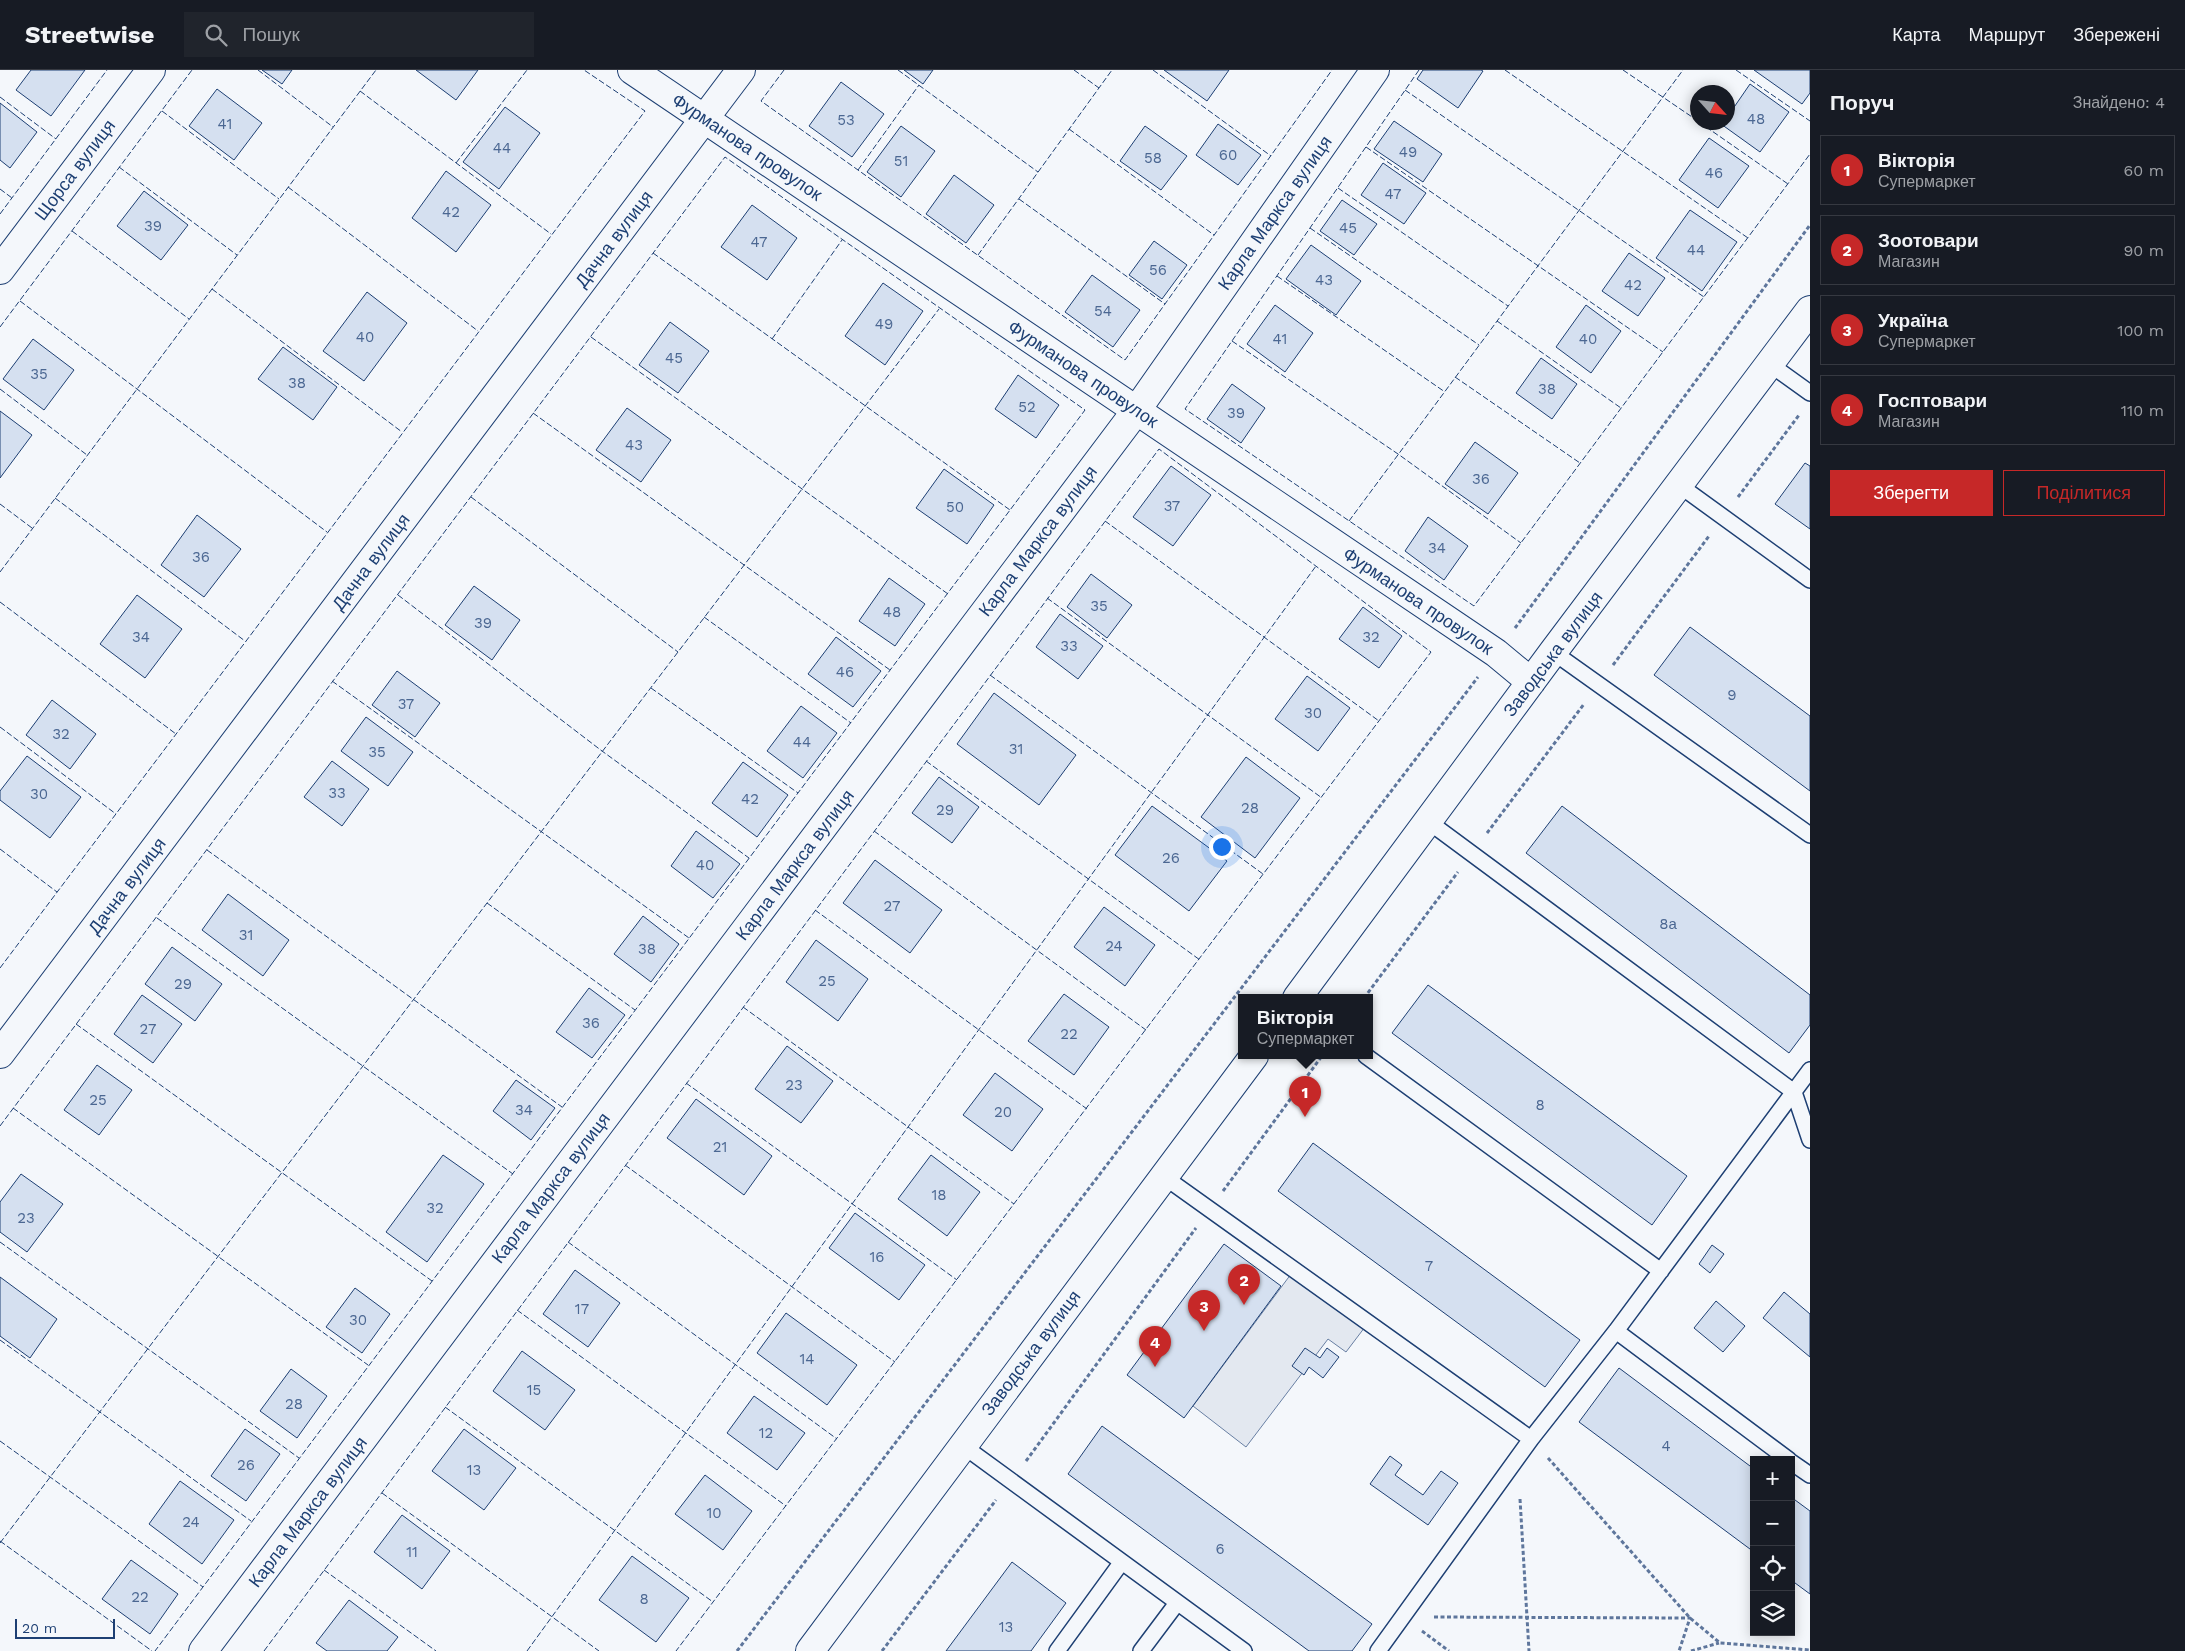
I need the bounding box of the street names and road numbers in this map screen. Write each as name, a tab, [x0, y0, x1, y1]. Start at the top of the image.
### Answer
street label: Фурманова провулок	[668, 89, 826, 205]
street label: Щорса вулиця	[30, 115, 119, 224]
street label: Карла Маркса вулиця	[1213, 132, 1336, 294]
street label: Дачна вулиця	[570, 186, 657, 291]
street label: Фурманова провулок	[1004, 316, 1162, 432]
street label: Карла Маркса вулиця	[974, 461, 1101, 620]
street label: Дачна вулиця	[327, 509, 414, 614]
street label: Фурманова провулок	[1339, 543, 1497, 659]
street label: Заводська вулиця	[1499, 587, 1607, 721]
street label: Карла Маркса вулиця	[731, 785, 858, 944]
street label: Дачна вулиця	[83, 833, 170, 938]
street label: Карла Маркса вулиця	[487, 1108, 614, 1267]
street label: Заводська вулиця	[977, 1286, 1085, 1420]
street label: Карла Маркса вулиця	[244, 1432, 371, 1591]

